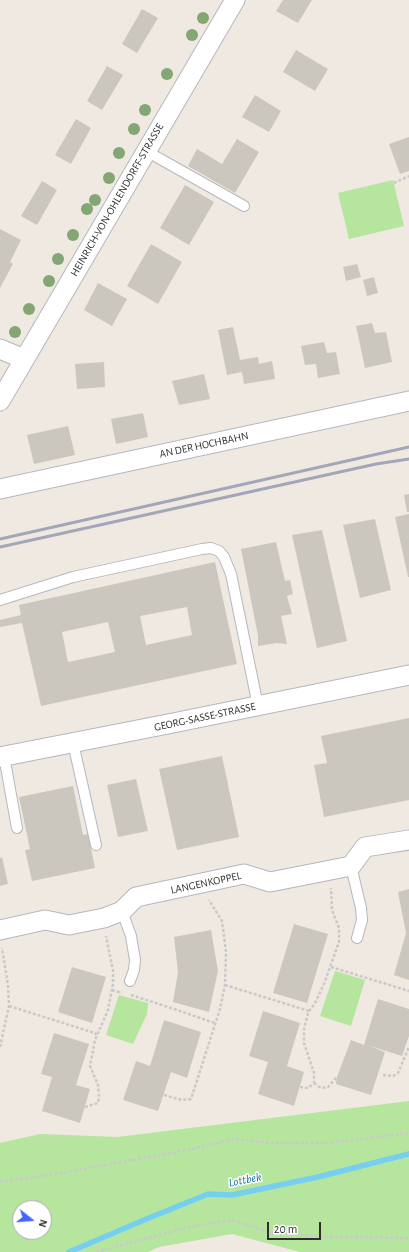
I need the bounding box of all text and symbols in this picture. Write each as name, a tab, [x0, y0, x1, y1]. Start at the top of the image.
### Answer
street label: HEINRICH-VON-OHLENDORFF-STRASSE	[68, 121, 166, 279]
street label: AN DER HOCHBAHN	[158, 429, 250, 461]
street label: GEORG-SASSE-STRASSE	[153, 700, 257, 734]
street label: LANGENKOPPEL	[170, 869, 242, 897]
water label: Lottbek	[227, 1170, 263, 1190]
north arrow	[12, 1200, 52, 1240]
scale bar	[269, 1214, 323, 1240]
text: N	[37, 1218, 49, 1229]
text: 20 m	[274, 1223, 297, 1235]

